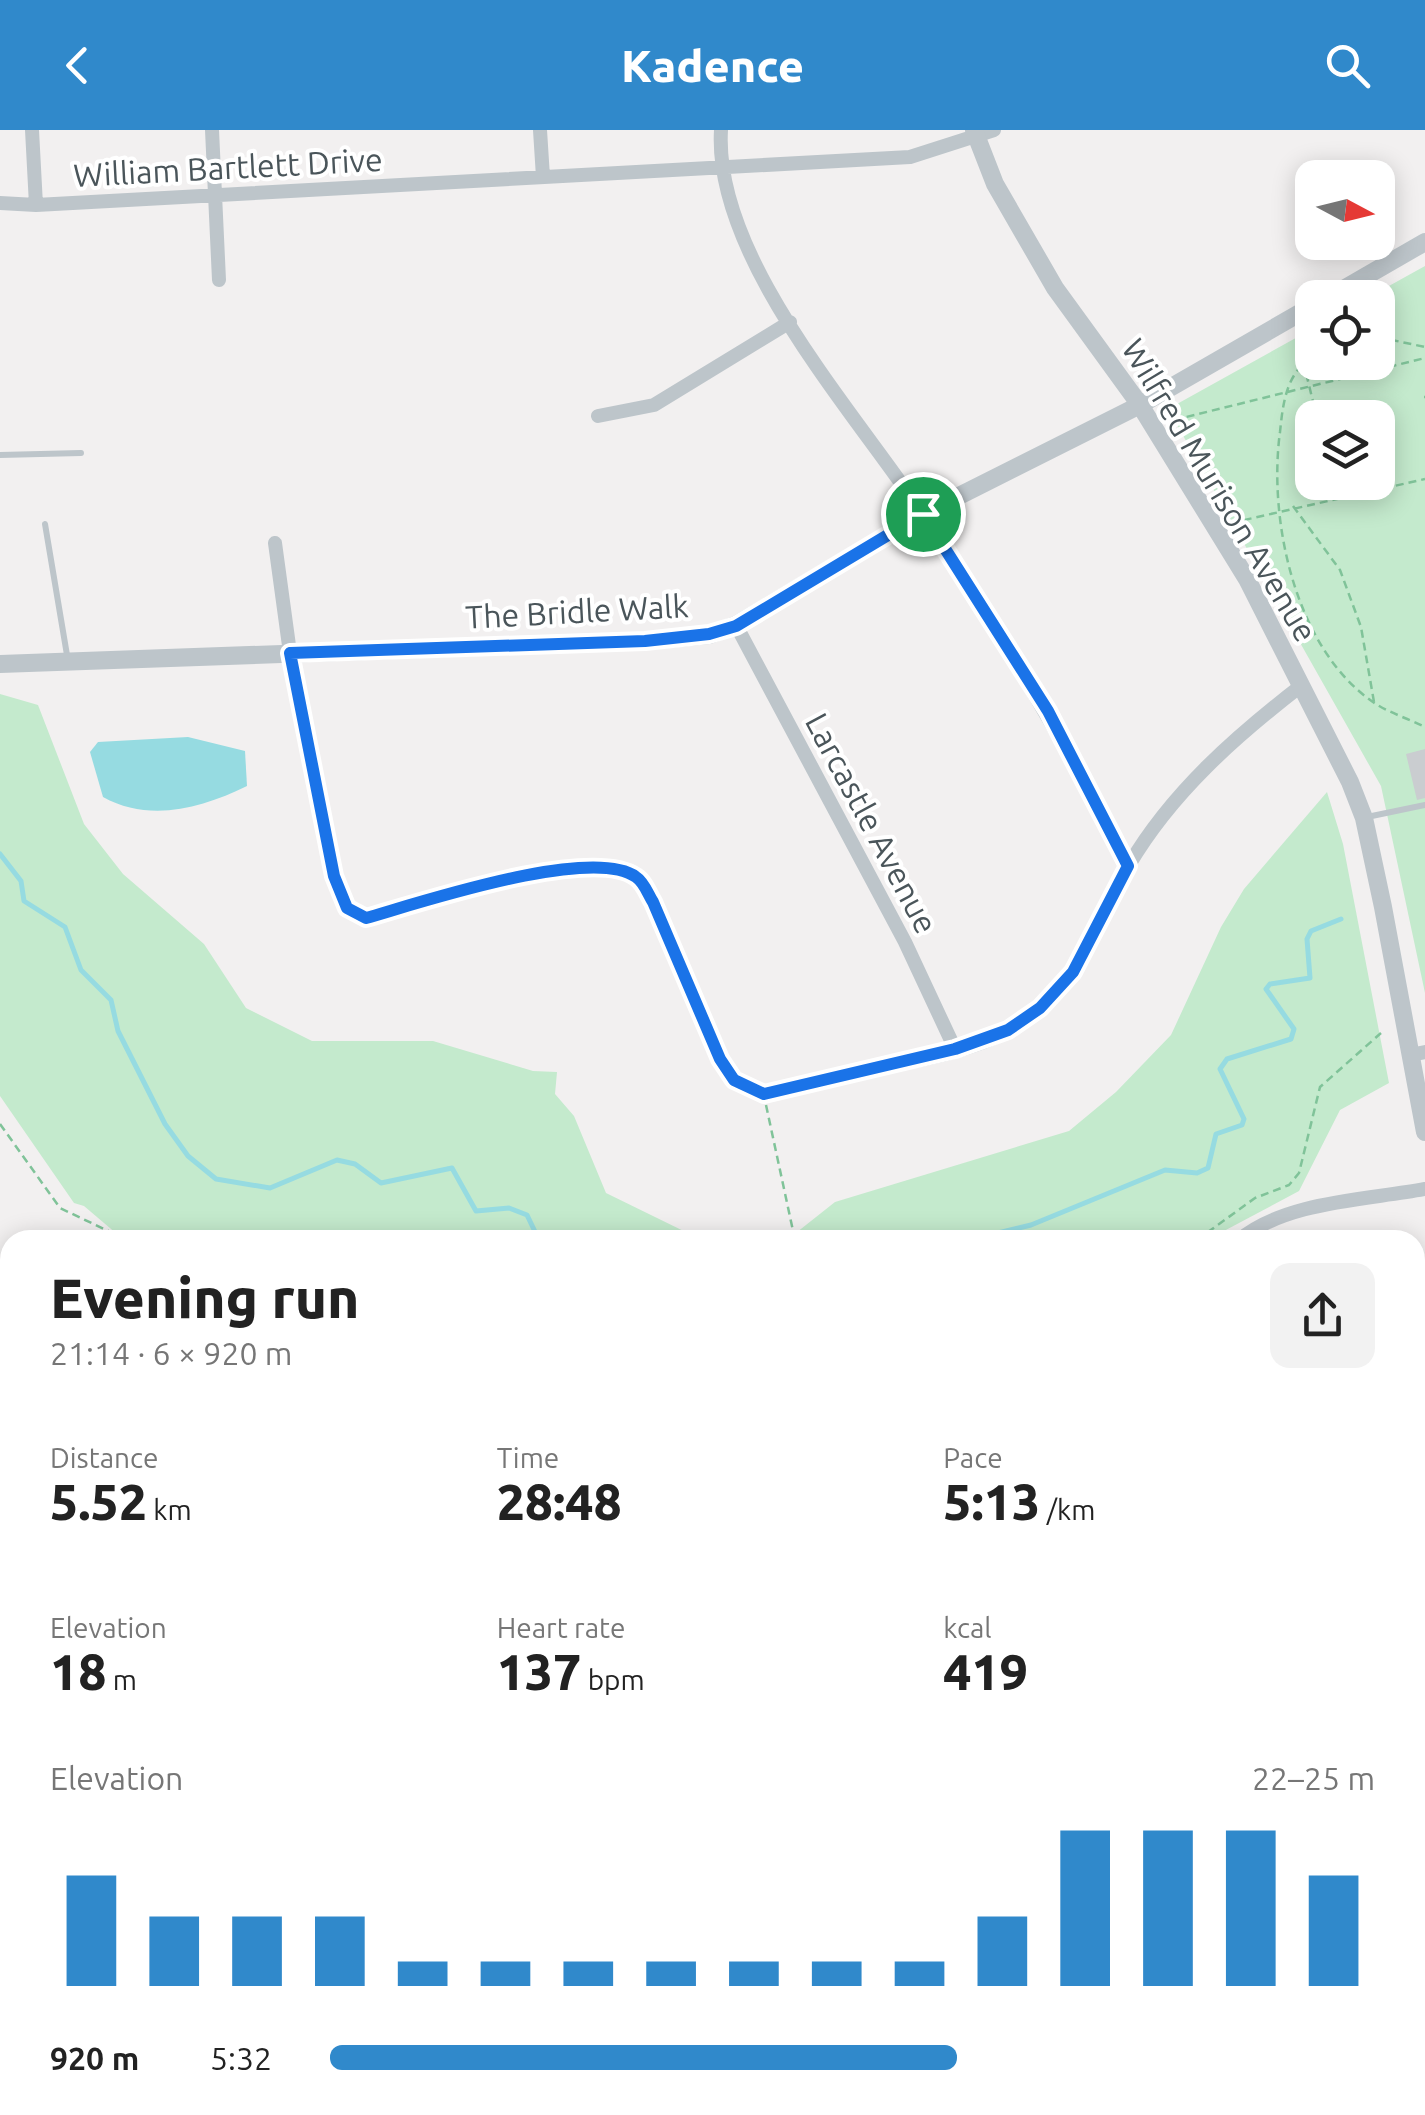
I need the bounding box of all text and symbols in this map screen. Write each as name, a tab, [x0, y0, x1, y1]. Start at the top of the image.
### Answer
icon: back	[50, 38, 105, 93]
icon: search	[1320, 38, 1375, 93]
text: Kadence	[621, 40, 804, 91]
street label: William Bartlett Drive	[72, 141, 384, 193]
north arrow	[1295, 160, 1395, 260]
map controls	[1295, 160, 1395, 500]
button: locate	[1295, 280, 1395, 380]
street label: Wilfred Murison Avenue	[1115, 332, 1325, 648]
button: layers	[1295, 400, 1395, 500]
pin	[881, 472, 966, 557]
icon: arrive	[896, 487, 951, 542]
street label: The Bridle Walk	[465, 587, 689, 635]
street label: Larcastle Avenue	[799, 707, 945, 939]
button: share	[1270, 1263, 1375, 1368]
text: Evening run	[50, 1267, 360, 1328]
text: 21:14 · 6 × 920 m	[50, 1335, 292, 1371]
text: Distance	[50, 1442, 158, 1473]
text: Time	[497, 1442, 559, 1473]
text: Pace	[943, 1442, 1003, 1473]
text: 5.52	[50, 1473, 147, 1529]
text: 28:48	[497, 1473, 622, 1529]
text: 5:13	[943, 1473, 1040, 1529]
text: km	[147, 1494, 192, 1525]
text: /km	[1040, 1494, 1095, 1525]
text: Elevation	[50, 1612, 167, 1643]
text: Heart rate	[497, 1612, 625, 1643]
text: kcal	[943, 1612, 992, 1643]
text: 18	[50, 1643, 106, 1699]
text: 137	[497, 1643, 581, 1699]
text: 419	[943, 1643, 1028, 1699]
text: m	[106, 1664, 137, 1695]
text: bpm	[581, 1664, 645, 1695]
text: Elevation	[50, 1760, 183, 1796]
text: 22–25 m	[1252, 1760, 1375, 1796]
text: 920 m	[50, 2040, 139, 2076]
text: 5:32	[210, 2040, 272, 2076]

